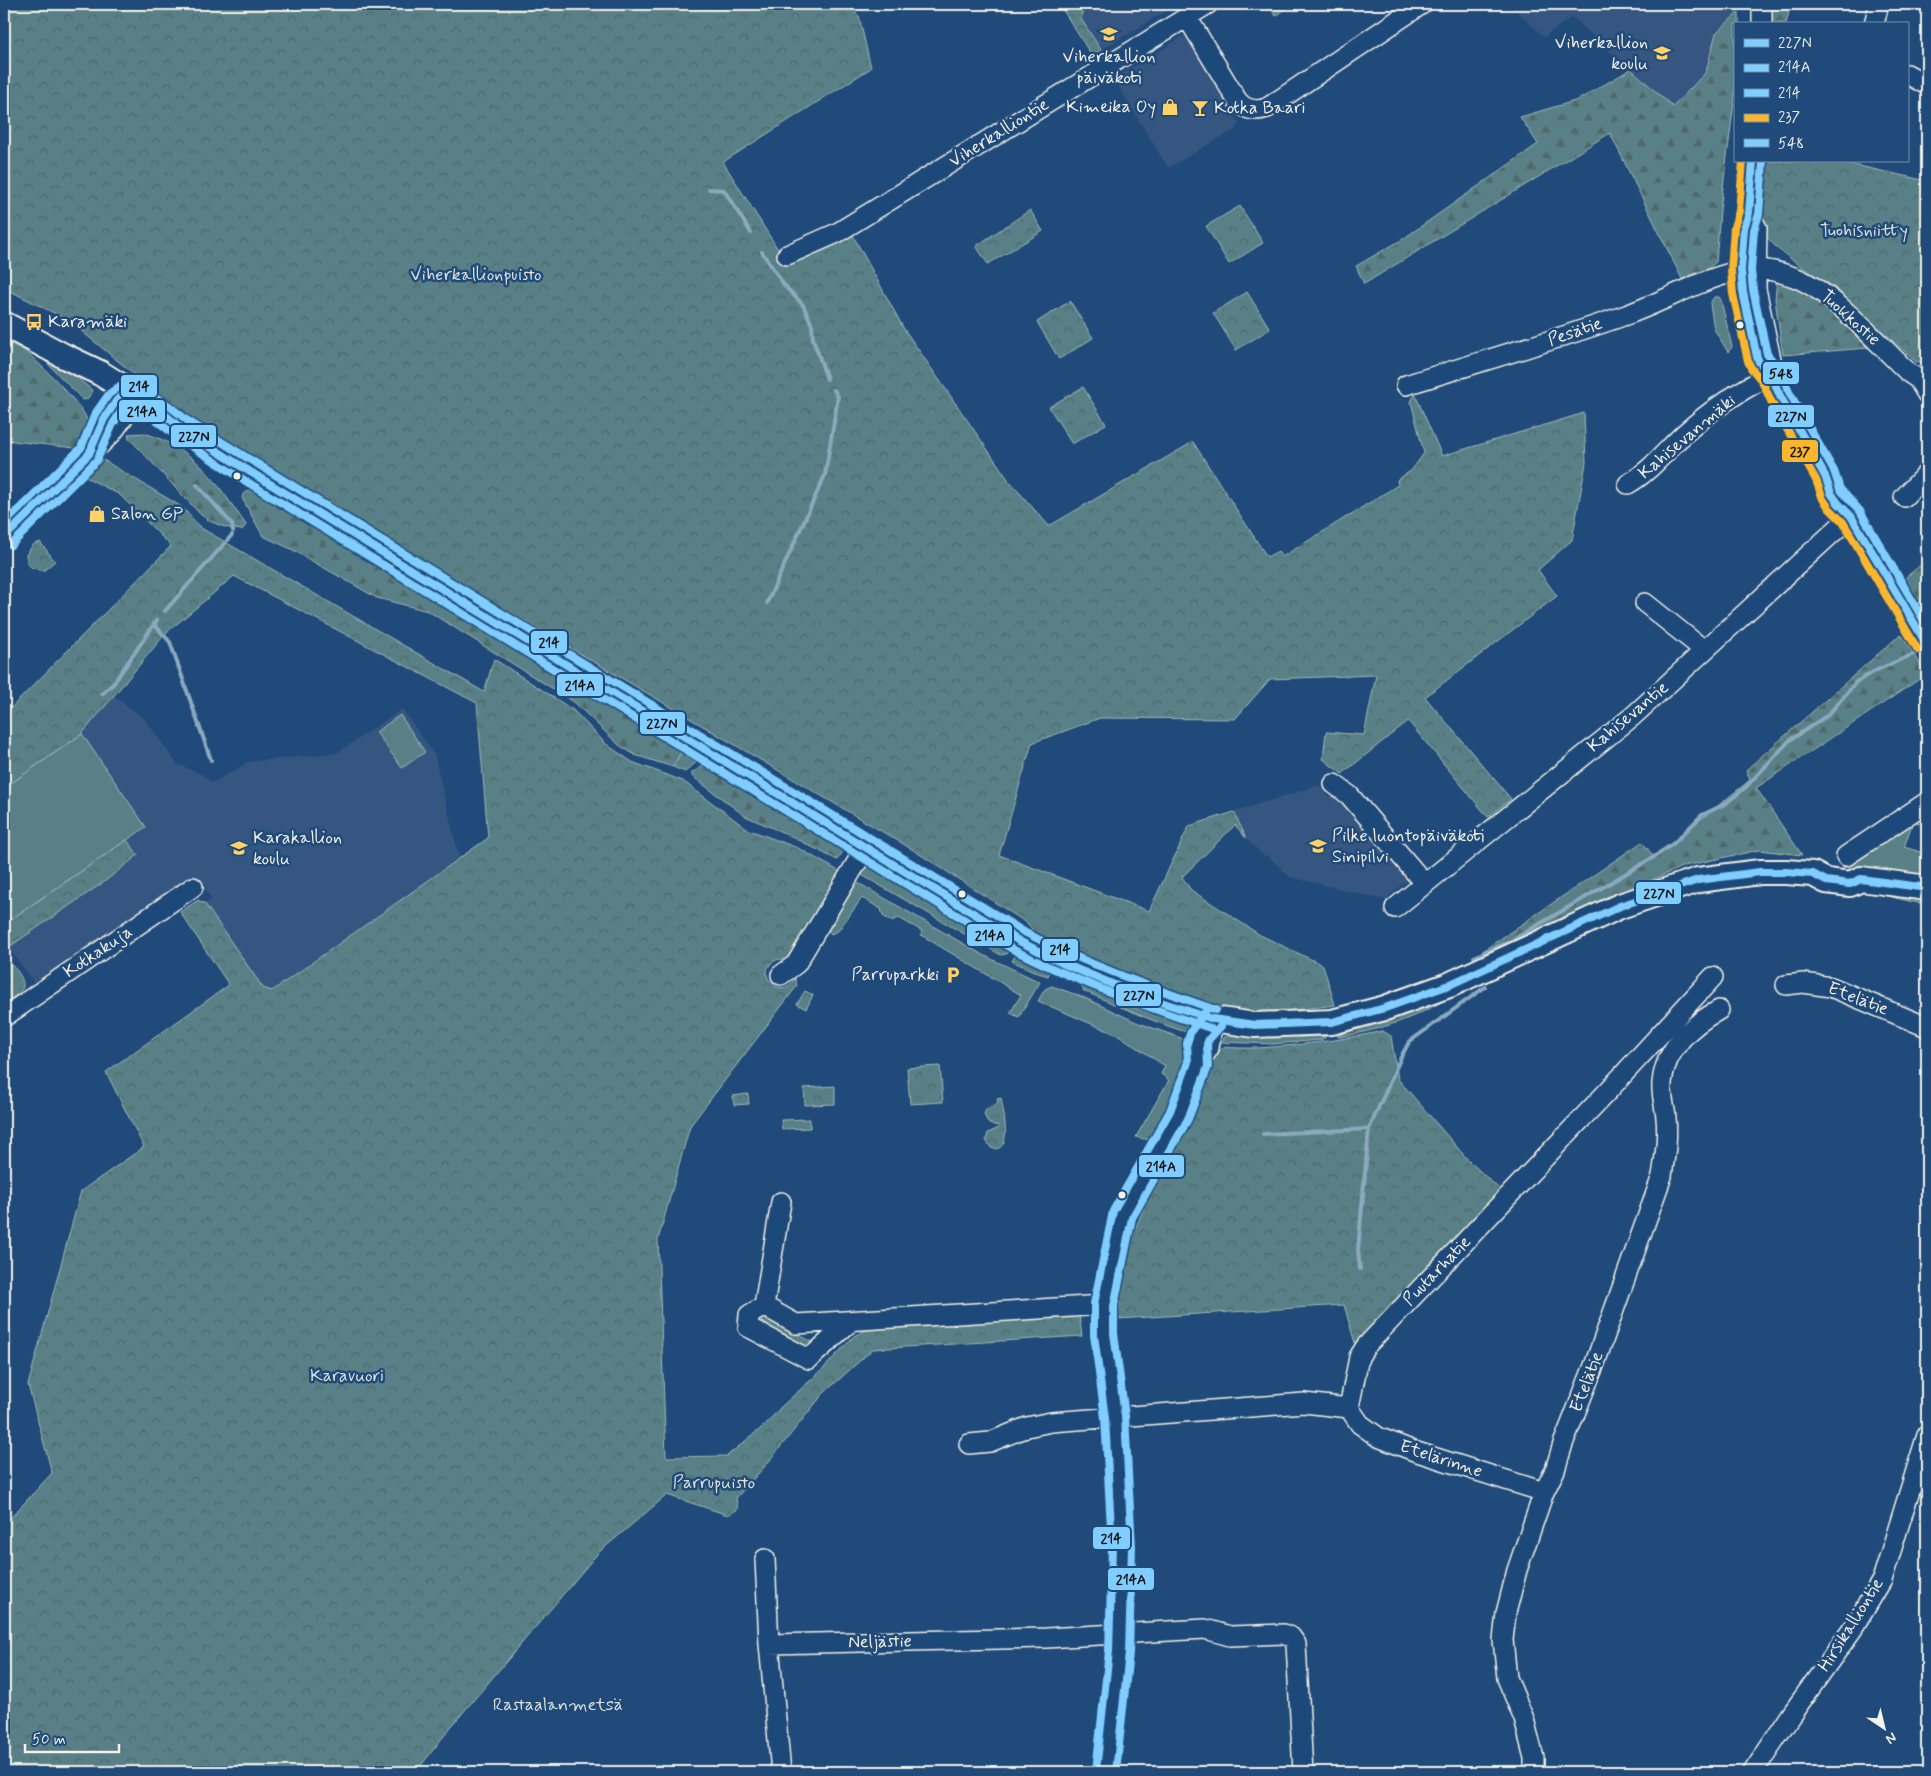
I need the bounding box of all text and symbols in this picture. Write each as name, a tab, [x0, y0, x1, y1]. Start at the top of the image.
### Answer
legend	[1734, 22, 1908, 162]
school or university icon: Viherkallion päiväkoti	[1099, 24, 1119, 44]
place label: Viherkallion koulu	[1555, 31, 1648, 76]
text: 227N	[1778, 34, 1812, 54]
school or university icon: Viherkallion koulu	[1652, 43, 1672, 63]
place label: Viherkallion päiväkoti	[1062, 45, 1156, 90]
text: 214A	[1778, 58, 1810, 78]
text: 214	[1778, 84, 1801, 104]
street label: Viherkalliontie	[944, 93, 1054, 173]
place label: Kimeika Oy	[1066, 95, 1156, 119]
place label: Kotka Baari	[1214, 96, 1306, 120]
shop icon: Kimeika Oy	[1160, 97, 1180, 117]
bar icon: Kotka Baari	[1190, 98, 1210, 118]
text: 237	[1778, 108, 1800, 128]
text: 548	[1778, 134, 1804, 154]
park label: Tuohisniitty	[1820, 219, 1908, 243]
park label: Viherkallionpuisto	[410, 263, 542, 287]
street label: Tuokkostie	[1815, 285, 1885, 351]
place label: Karamäki	[48, 310, 127, 334]
bus stop icon: Karamäki	[24, 312, 44, 332]
street label: Pesätie	[1545, 312, 1605, 352]
unlabelled marker	[1735, 320, 1745, 330]
line badge: 548	[1762, 361, 1800, 385]
text: 548	[1769, 365, 1793, 383]
line badge: 214	[120, 374, 158, 398]
text: 214	[128, 378, 150, 396]
street label: Kahisevanmäki	[1633, 389, 1741, 485]
line badge: 214A	[118, 399, 166, 423]
text: 214A	[127, 403, 157, 421]
line badge: 227N	[1767, 404, 1815, 428]
text: 227N	[1775, 408, 1807, 426]
line badge: 227N	[170, 424, 217, 448]
text: 227N	[178, 428, 210, 446]
line badge: 237	[1781, 439, 1819, 463]
text: 237	[1790, 443, 1810, 461]
unlabelled marker	[232, 471, 242, 481]
place label: Salon GP	[111, 502, 184, 526]
shop icon: Salon GP	[87, 504, 107, 524]
line badge: 214	[530, 630, 568, 654]
text: 214	[538, 634, 560, 652]
line badge: 214A	[556, 673, 604, 697]
street label: Kahisevantie	[1582, 676, 1674, 758]
text: 214A	[565, 677, 595, 695]
line badge: 227N	[639, 711, 686, 735]
text: 227N	[646, 715, 678, 733]
place label: Pilke luontopäiväkoti Sinipilvi	[1332, 824, 1485, 869]
place label: Karakallion koulu	[253, 826, 342, 871]
school or university icon: Pilke luontopäiväkoti Sinipilvi	[1308, 836, 1328, 856]
school or university icon: Karakallion koulu	[229, 838, 249, 858]
line badge: 227N	[1635, 881, 1682, 905]
text: 227N	[1643, 885, 1675, 903]
unlabelled marker	[957, 889, 967, 899]
street label: Kotkakuja	[59, 920, 137, 984]
line badge: 214A	[966, 923, 1013, 947]
text: 214A	[975, 927, 1005, 945]
line badge: 214	[1041, 938, 1079, 962]
text: 214	[1049, 941, 1071, 959]
place label: Parruparkki	[851, 963, 939, 987]
parking icon: Parruparkki	[943, 965, 963, 985]
street label: Etelätie	[1824, 976, 1892, 1022]
line badge: 227N	[1115, 983, 1162, 1007]
text: 227N	[1123, 987, 1155, 1005]
line badge: 214A	[1138, 1154, 1185, 1178]
text: 214A	[1146, 1158, 1176, 1176]
unlabelled marker	[1117, 1190, 1127, 1200]
street label: Puutarhatie	[1397, 1231, 1477, 1311]
street label: Etelätie	[1564, 1348, 1610, 1416]
park label: Karavuori	[310, 1364, 384, 1388]
street label: Etelärinne	[1396, 1434, 1486, 1484]
park label: Parrupuisto	[673, 1471, 755, 1495]
line badge: 214	[1092, 1526, 1131, 1550]
text: 214	[1100, 1530, 1122, 1548]
line badge: 214A	[1107, 1567, 1155, 1591]
text: 214A	[1116, 1571, 1146, 1589]
street label: Hirsikalliontie	[1813, 1573, 1889, 1677]
street label: Neljästie	[848, 1629, 912, 1655]
park label: Rastaalanmetsä	[493, 1693, 623, 1717]
north arrow	[1858, 1704, 1908, 1754]
scale bar	[25, 1721, 119, 1753]
text: N	[1882, 1728, 1900, 1748]
text: 50 m	[32, 1730, 66, 1750]

